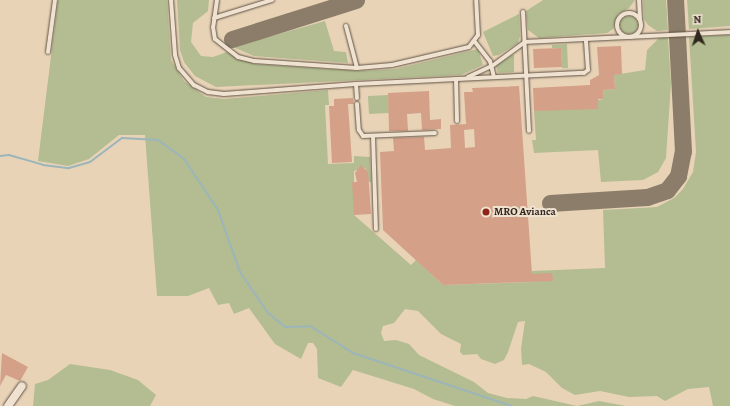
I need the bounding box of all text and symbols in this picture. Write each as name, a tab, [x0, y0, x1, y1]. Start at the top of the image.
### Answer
north arrow	[678, 12, 718, 52]
text: N	[693, 12, 702, 27]
place label: MRO Avianca	[494, 205, 556, 219]
marker: MRO Avianca	[481, 207, 491, 217]

